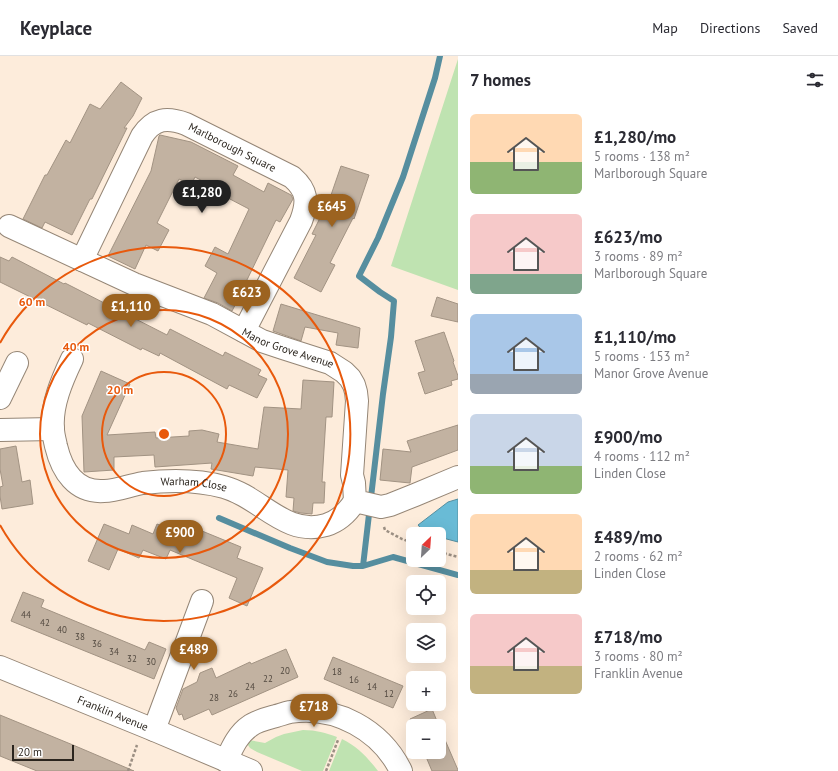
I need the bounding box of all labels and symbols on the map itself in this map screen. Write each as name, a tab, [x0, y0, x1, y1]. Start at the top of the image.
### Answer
street label: Marlborough Square	[186, 119, 279, 175]
pin: £1,280	[169, 180, 235, 214]
pin: £645	[308, 194, 356, 228]
pin: £623	[223, 280, 271, 314]
text: 60 m	[19, 294, 45, 309]
pin: £1,110	[98, 294, 164, 328]
street label: Manor Grove Avenue	[240, 325, 337, 371]
text: 40 m	[63, 339, 89, 354]
text: 20 m	[107, 382, 133, 397]
centre of rings	[157, 427, 171, 441]
street label: Warham Close	[160, 474, 229, 495]
pin: £900	[156, 520, 204, 554]
north arrow	[406, 527, 446, 567]
house number: 44	[21, 609, 31, 620]
house number: 42	[40, 617, 50, 628]
house number: 40	[57, 624, 67, 635]
house number: 38	[75, 631, 85, 642]
pin: £489	[170, 637, 218, 671]
house number: 36	[92, 638, 102, 649]
house number: 34	[109, 646, 119, 657]
house number: 32	[127, 653, 137, 664]
house number: 30	[146, 656, 156, 667]
house number: 20	[280, 665, 290, 676]
house number: 18	[332, 666, 342, 677]
house number: 22	[263, 673, 273, 684]
house number: 16	[349, 674, 359, 685]
house number: 24	[245, 681, 255, 692]
house number: 14	[367, 681, 377, 692]
house number: 26	[228, 688, 238, 699]
house number: 12	[384, 688, 394, 699]
street label: Franklin Avenue	[75, 692, 151, 734]
house number: 28	[209, 692, 219, 703]
pin: £718	[290, 694, 338, 728]
scale bar	[12, 743, 74, 762]

